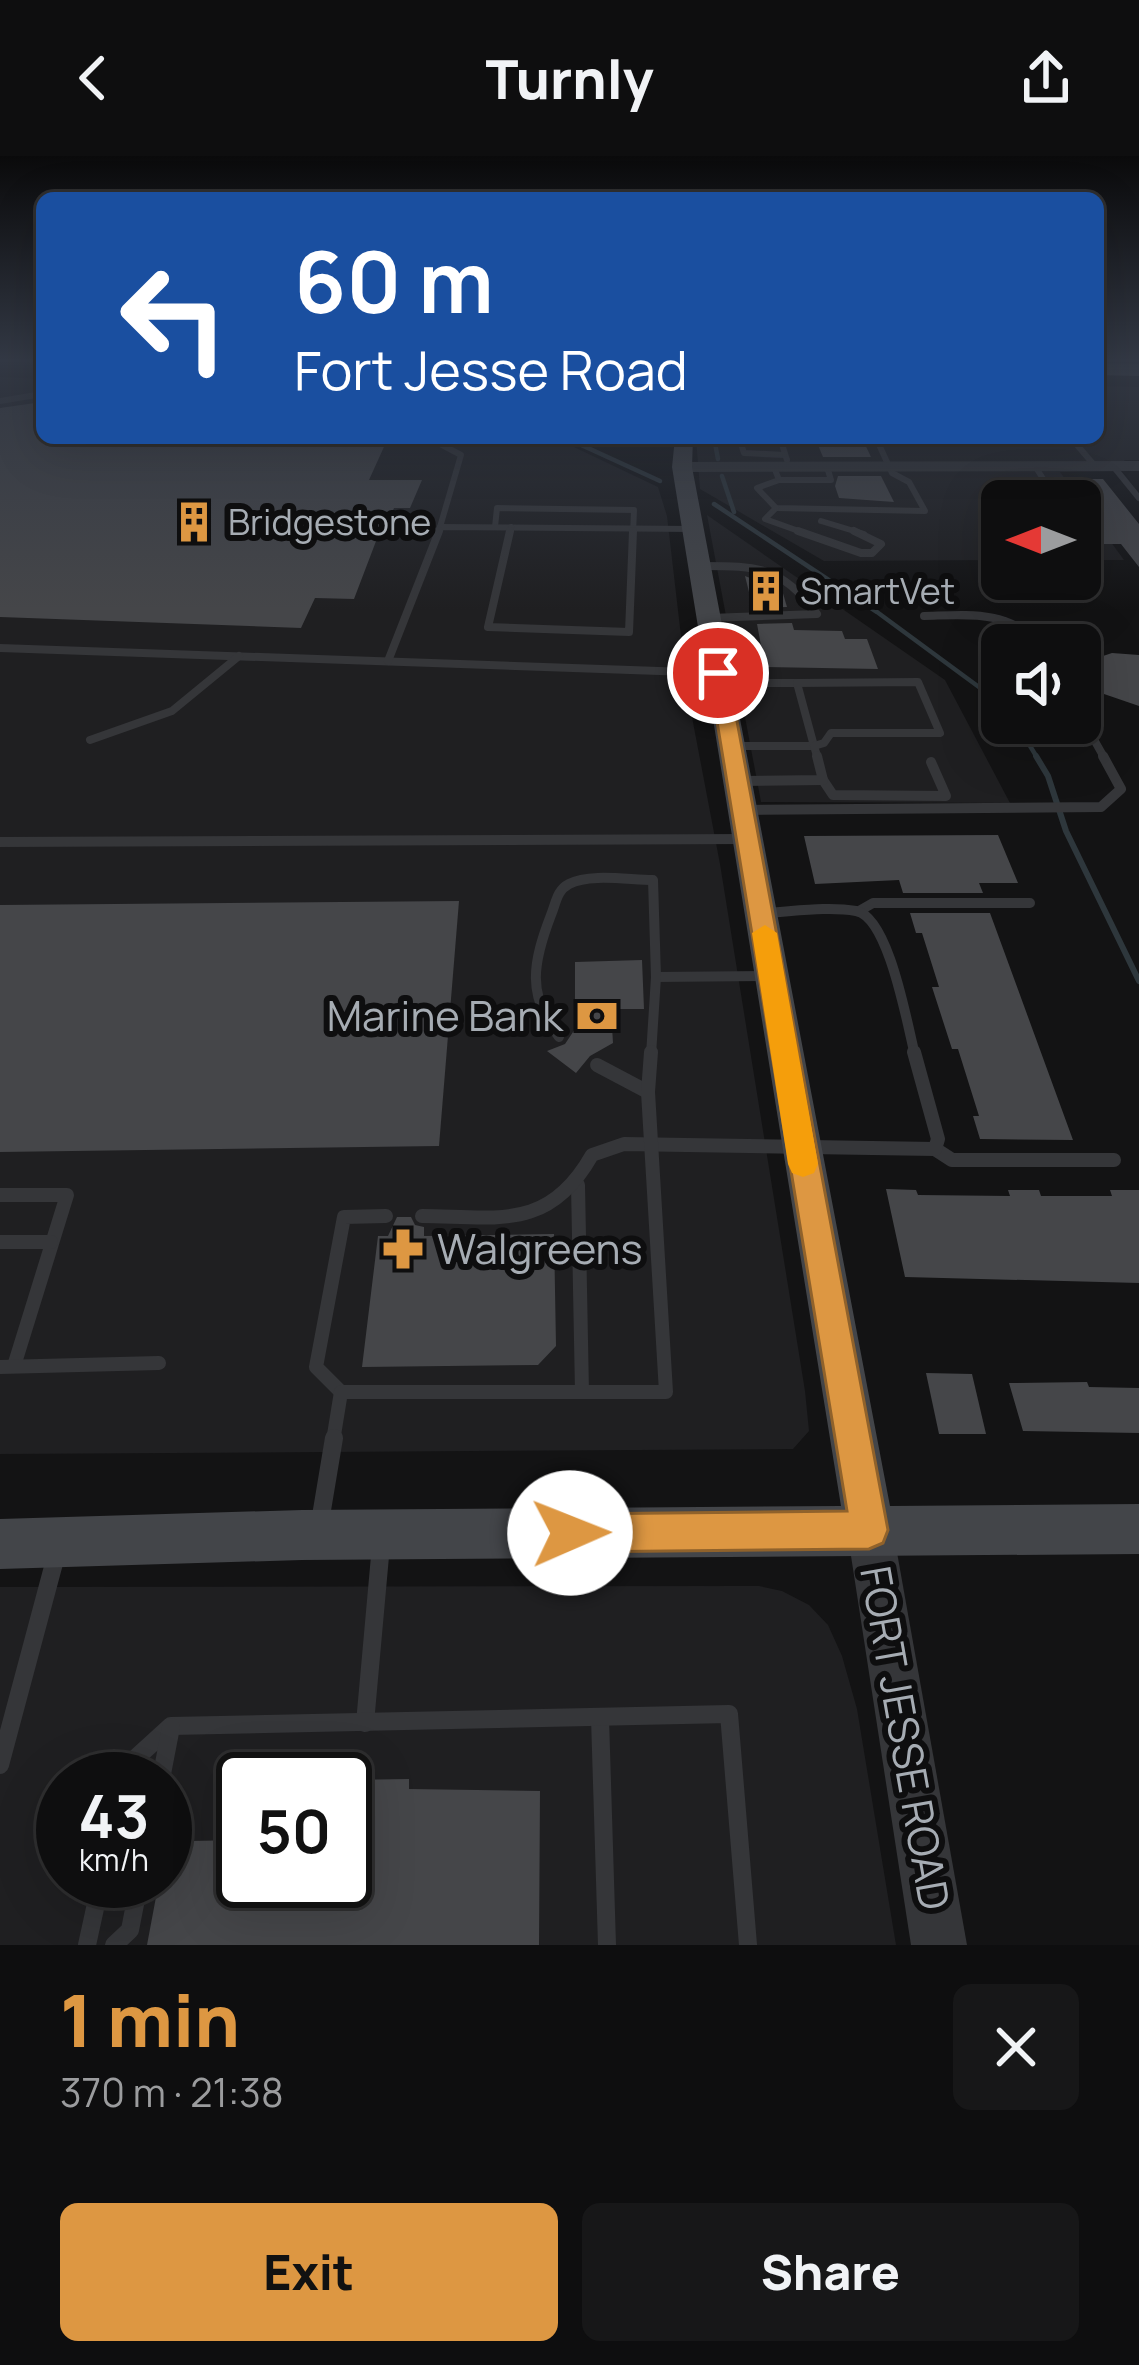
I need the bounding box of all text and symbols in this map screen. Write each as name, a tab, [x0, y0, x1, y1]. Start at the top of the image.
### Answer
text: Turnly	[486, 41, 653, 115]
icon: back	[60, 45, 126, 111]
icon: share	[1013, 45, 1079, 111]
text: 60 m	[294, 223, 494, 338]
icon: left	[96, 240, 252, 396]
text: Fort Jesse Road	[294, 332, 688, 406]
north arrow	[981, 480, 1101, 600]
map controls	[981, 480, 1101, 744]
place label: Bridgestone	[228, 497, 431, 546]
building icon: Bridgestone	[171, 499, 217, 545]
place label: SmartVet	[800, 566, 955, 615]
building icon: SmartVet	[743, 568, 789, 614]
pin	[667, 622, 769, 724]
button: sound	[981, 624, 1101, 744]
icon: arrive	[685, 640, 751, 706]
place label: Marine Bank	[327, 986, 564, 1044]
bank icon: Marine Bank	[574, 993, 620, 1039]
place label: Walgreens	[437, 1219, 643, 1277]
pharmacy icon: Walgreens	[380, 1226, 426, 1272]
position arrow	[507, 1470, 633, 1596]
street label: FORT JESSE ROAD	[847, 1561, 965, 1914]
speed limit sign: 50	[216, 1752, 372, 1908]
text: 43	[78, 1774, 150, 1856]
text: km/h	[79, 1839, 149, 1880]
text: 1 min	[60, 1970, 240, 2069]
button: close	[953, 1984, 1079, 2110]
text: 370 m · 21:38	[60, 2065, 284, 2119]
button: Exit	[60, 2203, 558, 2341]
button: Share	[582, 2203, 1079, 2341]

